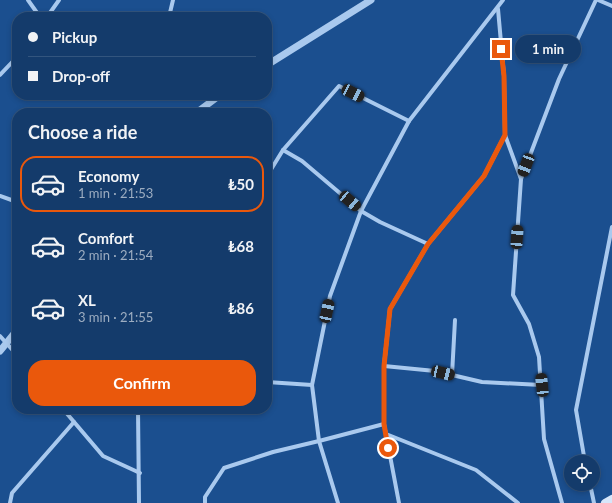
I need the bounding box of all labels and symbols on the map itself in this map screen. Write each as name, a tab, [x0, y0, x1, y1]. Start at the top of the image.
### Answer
callout: 1 min	[515, 35, 581, 63]
route end	[492, 40, 510, 58]
car	[340, 82, 366, 104]
car	[516, 152, 536, 178]
car	[337, 189, 363, 213]
car	[510, 225, 524, 249]
car	[319, 298, 335, 324]
car	[430, 364, 456, 382]
car	[535, 372, 549, 398]
route start	[379, 439, 397, 457]

